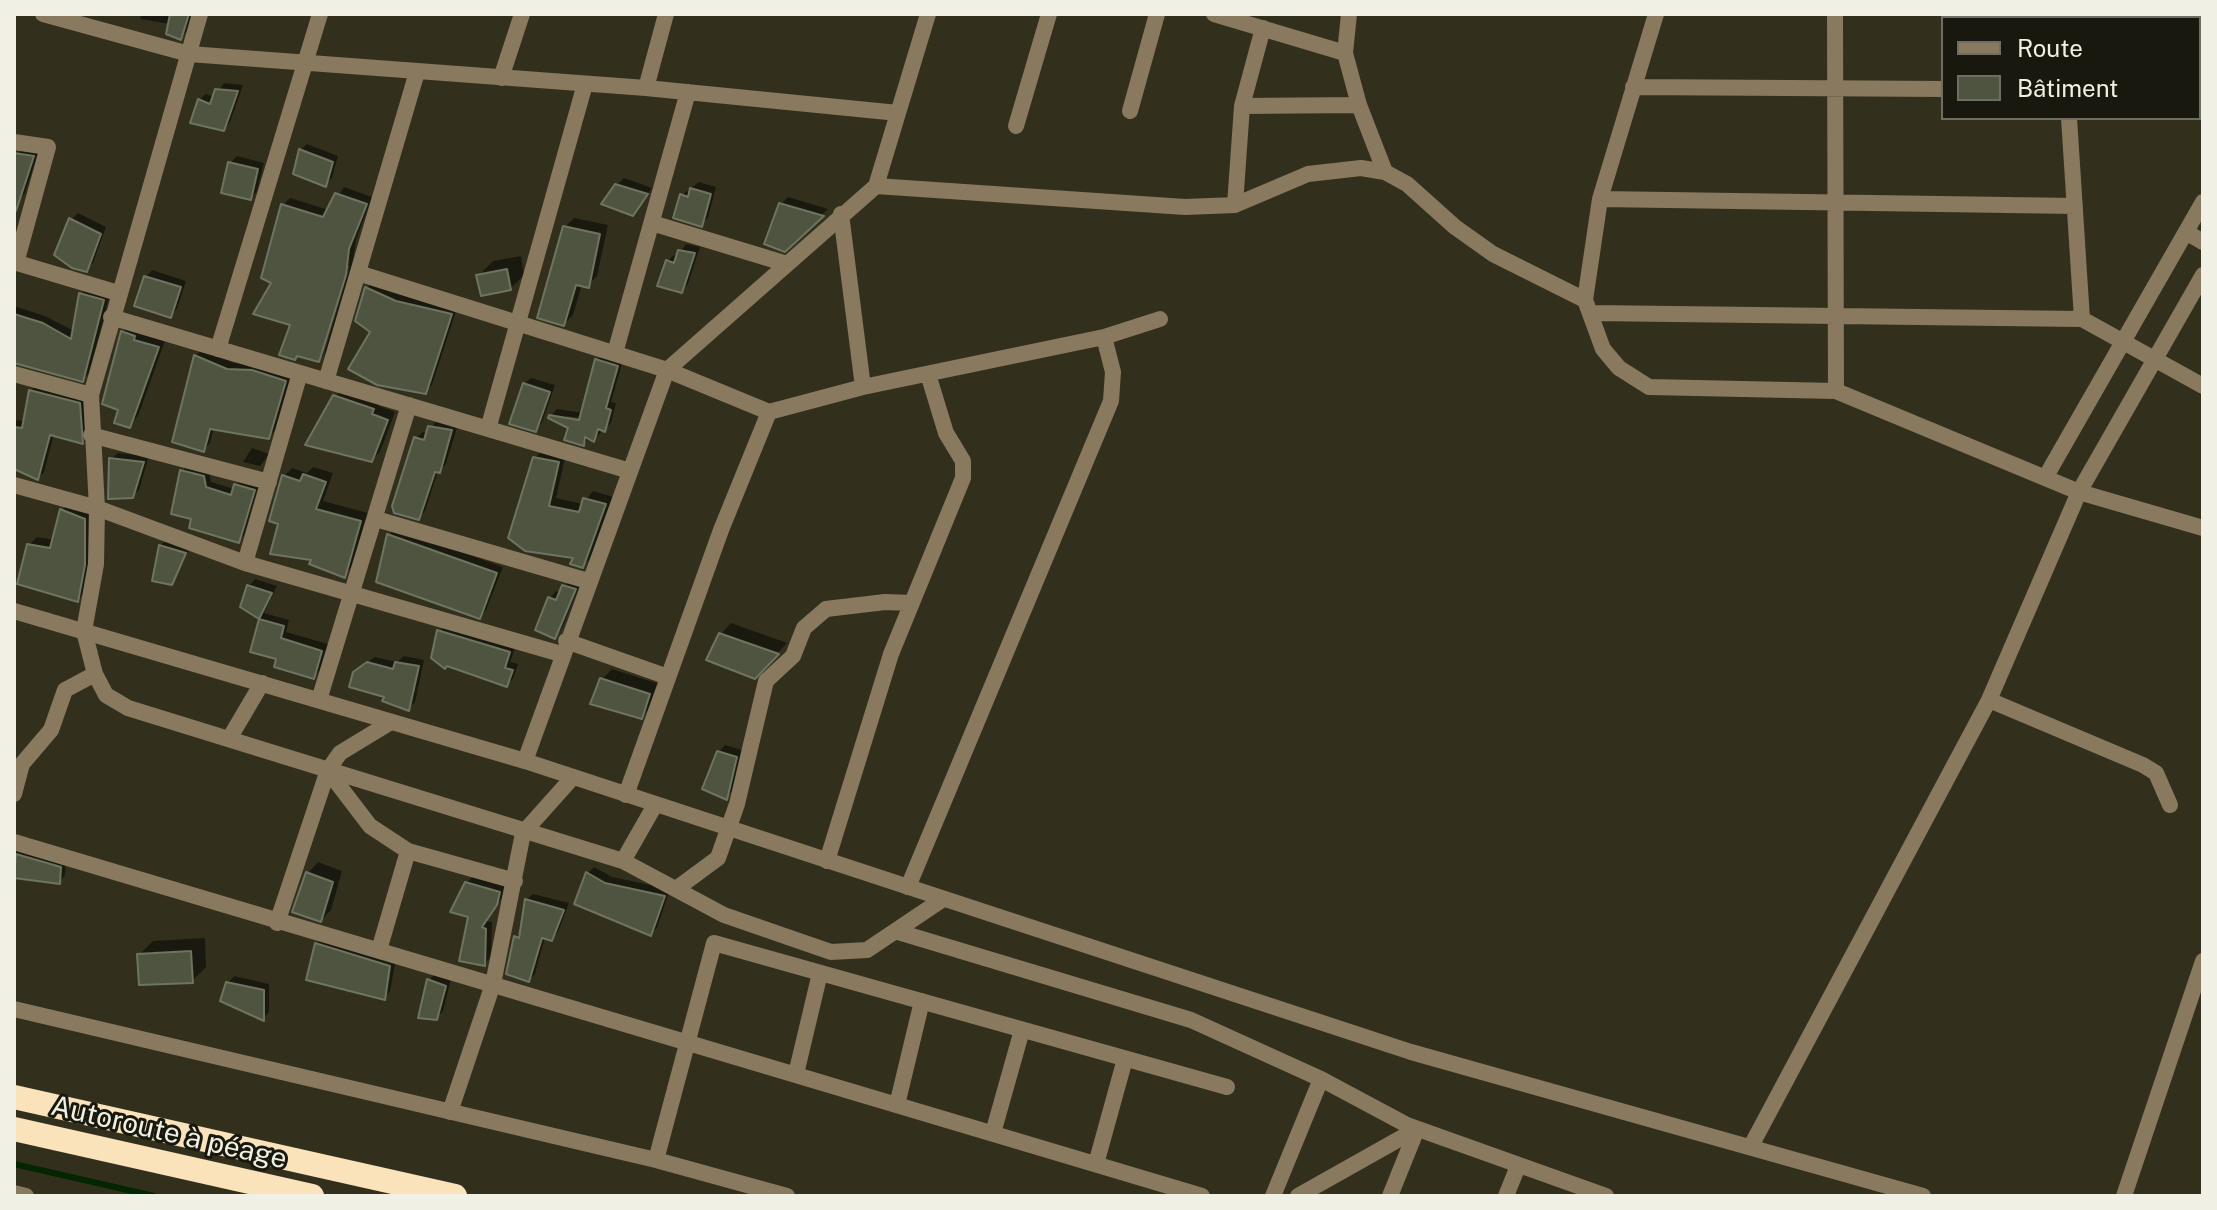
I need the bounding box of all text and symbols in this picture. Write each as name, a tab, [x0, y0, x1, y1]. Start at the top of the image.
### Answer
legend	[1941, 16, 2201, 120]
text: Route	[2017, 34, 2083, 62]
text: Bâtiment	[2017, 74, 2118, 102]
street label: Autoroute à péage	[48, 1090, 290, 1176]

